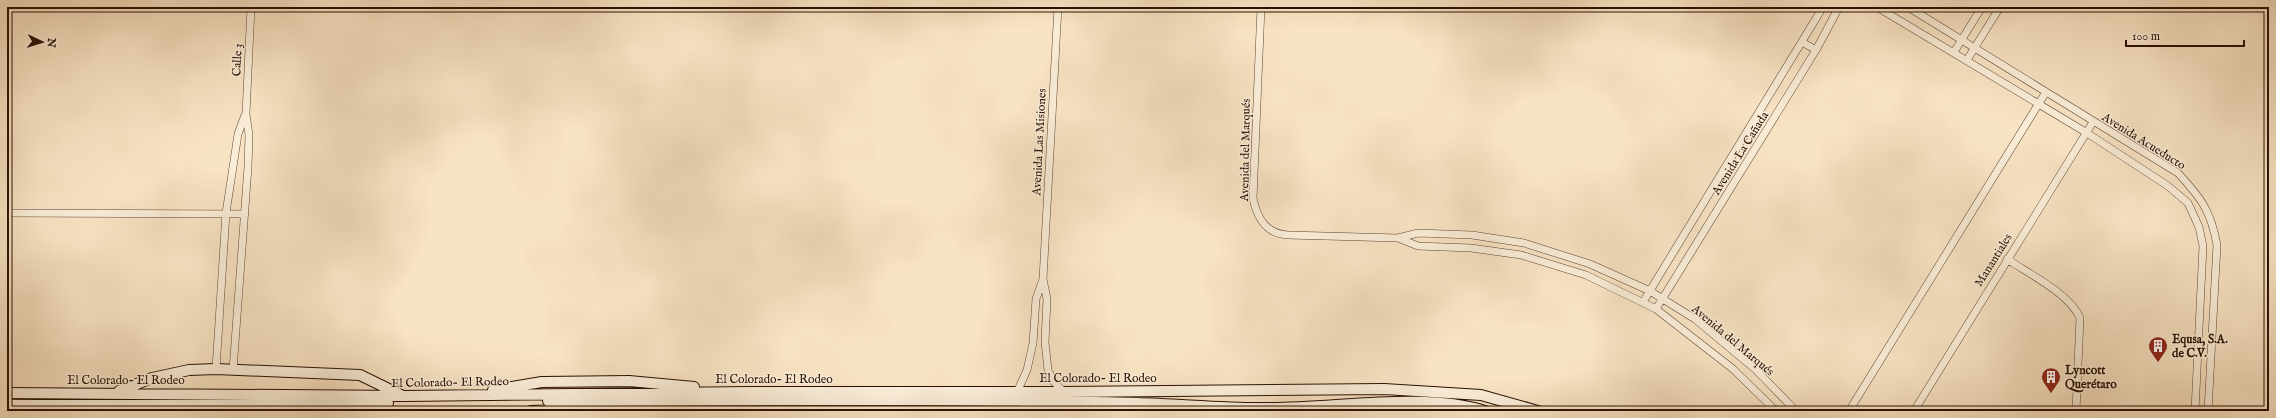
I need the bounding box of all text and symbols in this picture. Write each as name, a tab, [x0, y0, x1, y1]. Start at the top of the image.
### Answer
north arrow	[22, 22, 62, 62]
scale bar	[2126, 22, 2244, 48]
text: 100 m	[2132, 29, 2160, 44]
text: N	[44, 36, 58, 48]
street label: Calle 3	[229, 43, 246, 77]
street label: Avenida Las Misiones	[1029, 88, 1050, 197]
street label: Avenida del Marqués	[1237, 98, 1255, 203]
street label: Avenida La Cañada	[1708, 108, 1773, 199]
street label: Avenida Acueducto	[2098, 109, 2189, 173]
street label: Manantiales	[1971, 231, 2016, 290]
street label: Avenida del Marqués	[1687, 301, 1777, 380]
place label: Equsa, S.A. de C.V.	[2172, 332, 2228, 361]
building icon: Equsa, S.A. de C.V.	[2147, 335, 2169, 363]
place label: Lyncott Querétaro	[2064, 363, 2117, 393]
building icon: Lyncott Querétaro	[2040, 366, 2062, 394]
street label: El Colorado- El Rodeo	[1039, 371, 1157, 386]
street label: El Colorado- El Rodeo	[715, 372, 833, 387]
street label: El Colorado- El Rodeo	[67, 373, 185, 388]
street label: El Colorado- El Rodeo	[391, 374, 509, 391]

